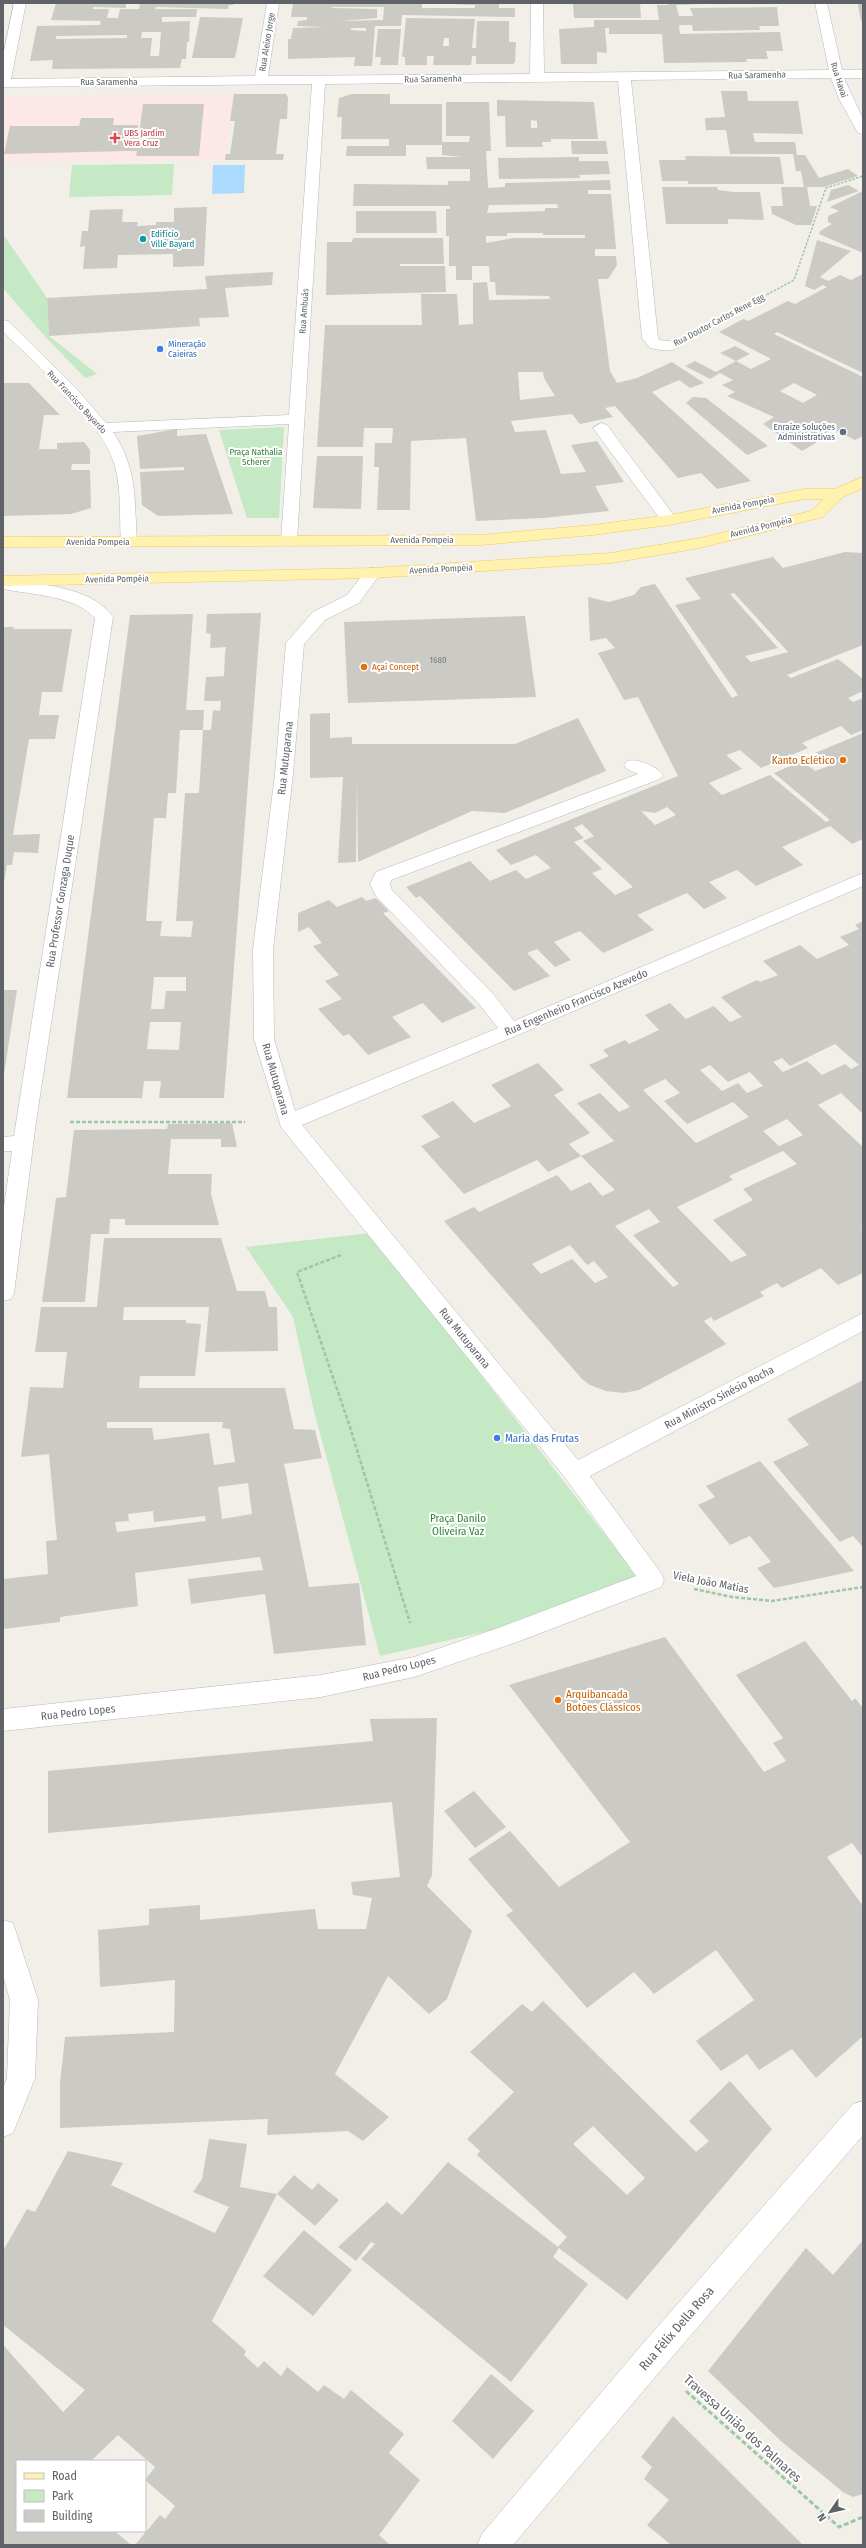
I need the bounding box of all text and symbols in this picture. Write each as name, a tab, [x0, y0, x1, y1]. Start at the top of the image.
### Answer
street label: Rua Aleixo Jorge	[257, 11, 277, 72]
street label: Rua Havaí	[829, 61, 850, 100]
street label: Rua Saramenha	[728, 69, 786, 81]
street label: Rua Saramenha	[404, 73, 462, 85]
street label: Rua Saramenha	[80, 77, 138, 87]
place label: UBS Jardim Vera Cruz	[124, 128, 164, 148]
marker: UBS Jardim Vera Cruz	[109, 132, 121, 144]
place label: Edifício Ville Bayard	[151, 229, 195, 249]
marker: Edifício Ville Bayard	[138, 234, 148, 244]
street label: Rua Ambuás	[297, 288, 311, 334]
street label: Rua Doutor Carlos Rene Egg	[672, 291, 767, 348]
place label: Mineração Caieiras	[168, 339, 206, 359]
marker: Mineração Caieiras	[155, 344, 165, 354]
street label: Rua Francisco Bayardo	[45, 369, 109, 436]
place label: Enraíze Soluções Administrativas	[774, 422, 835, 442]
marker: Enraíze Soluções Administrativas	[838, 427, 848, 437]
park label: Praça Nathalia Scherer	[229, 447, 283, 467]
street label: Avenida Pompeia	[711, 494, 776, 516]
street label: Avenida Pompéia	[729, 514, 794, 540]
street label: Avenida Pompeia	[390, 535, 454, 545]
street label: Avenida Pompeia	[66, 537, 130, 547]
street label: Avenida Pompéia	[409, 562, 474, 576]
street label: Avenida Pompéia	[85, 573, 149, 585]
house number: 1680	[429, 655, 447, 665]
marker: Açaí Concept	[359, 662, 369, 672]
place label: Açaí Concept	[372, 662, 419, 672]
street label: Rua Mutuparana	[275, 721, 296, 795]
place label: Kanto Eclético	[772, 754, 835, 767]
marker: Kanto Eclético	[838, 755, 848, 765]
street label: Rua Professor Gonzaga Duque	[44, 834, 77, 968]
street label: Rua Engenheiro Francisco Azevedo	[503, 966, 650, 1039]
street label: Rua Mutuparana	[259, 1042, 292, 1116]
street label: Rua Mutuparana	[436, 1306, 493, 1371]
street label: Rua Ministro Sinésio Rocha	[662, 1363, 776, 1432]
place label: Maria das Frutas	[505, 1432, 579, 1445]
marker: Maria das Frutas	[492, 1433, 502, 1443]
park label: Praça Danilo Oliveira Vaz	[430, 1512, 486, 1538]
street label: Viela João Matias	[672, 1569, 750, 1596]
street label: Rua Pedro Lopes	[361, 1653, 437, 1684]
place label: Arquibancada Botões Clássicos	[566, 1688, 641, 1714]
marker: Arquibancada Botões Clássicos	[553, 1695, 563, 1705]
street label: Rua Pedro Lopes	[40, 1702, 116, 1723]
street label: Rua Félix Della Rosa	[636, 2283, 717, 2373]
street label: Travessa União dos Palmares	[681, 2372, 805, 2485]
legend	[16, 2460, 146, 2532]
text: Road	[52, 2469, 77, 2483]
text: Park	[52, 2489, 74, 2503]
north arrow	[810, 2492, 850, 2532]
text: Building	[52, 2509, 93, 2523]
text: N	[815, 2511, 829, 2524]

